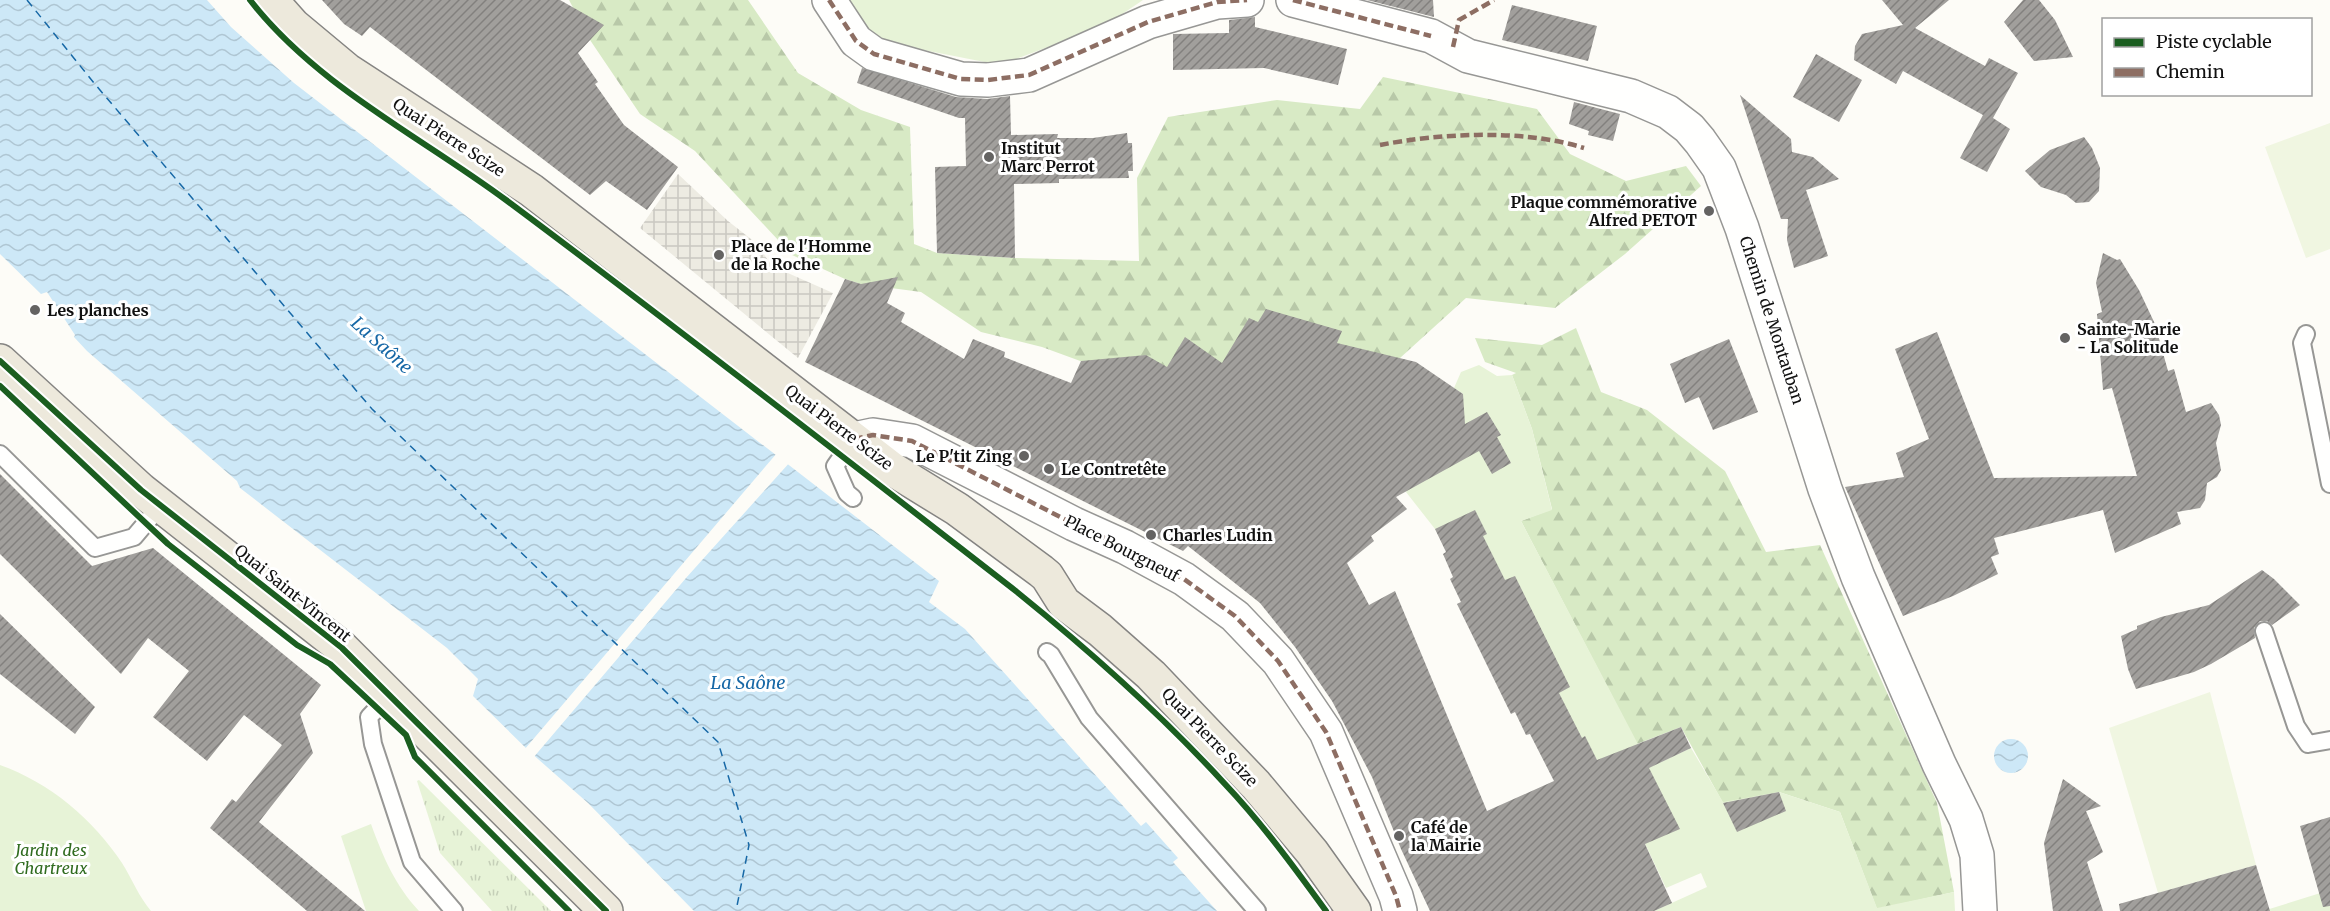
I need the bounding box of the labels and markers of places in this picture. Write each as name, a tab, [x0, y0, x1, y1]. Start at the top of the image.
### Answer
place label: Institut Marc Perrot	[1001, 138, 1095, 176]
marker: Institut Marc Perrot	[982, 150, 996, 164]
place label: Plaque commémorative Alfred PETOT	[1510, 192, 1698, 230]
marker: Plaque commémorative Alfred PETOT	[1702, 204, 1716, 218]
place label: Place de l'Homme de la Roche	[731, 236, 871, 274]
marker: Place de l'Homme de la Roche	[712, 248, 726, 262]
place label: Les planches	[47, 300, 149, 320]
marker: Les planches	[28, 303, 42, 317]
place label: Sainte-Marie - La Solitude	[2077, 319, 2181, 357]
marker: Sainte-Marie - La Solitude	[2058, 331, 2072, 345]
place label: Le P'tit Zing	[916, 446, 1012, 466]
marker: Le P'tit Zing	[1017, 449, 1031, 463]
place label: Le Contretête	[1061, 459, 1167, 479]
marker: Le Contretête	[1042, 462, 1056, 476]
place label: Charles Ludin	[1163, 525, 1273, 545]
marker: Charles Ludin	[1144, 528, 1158, 542]
place label: Café de la Mairie	[1411, 817, 1481, 855]
marker: Café de la Mairie	[1392, 829, 1406, 843]

